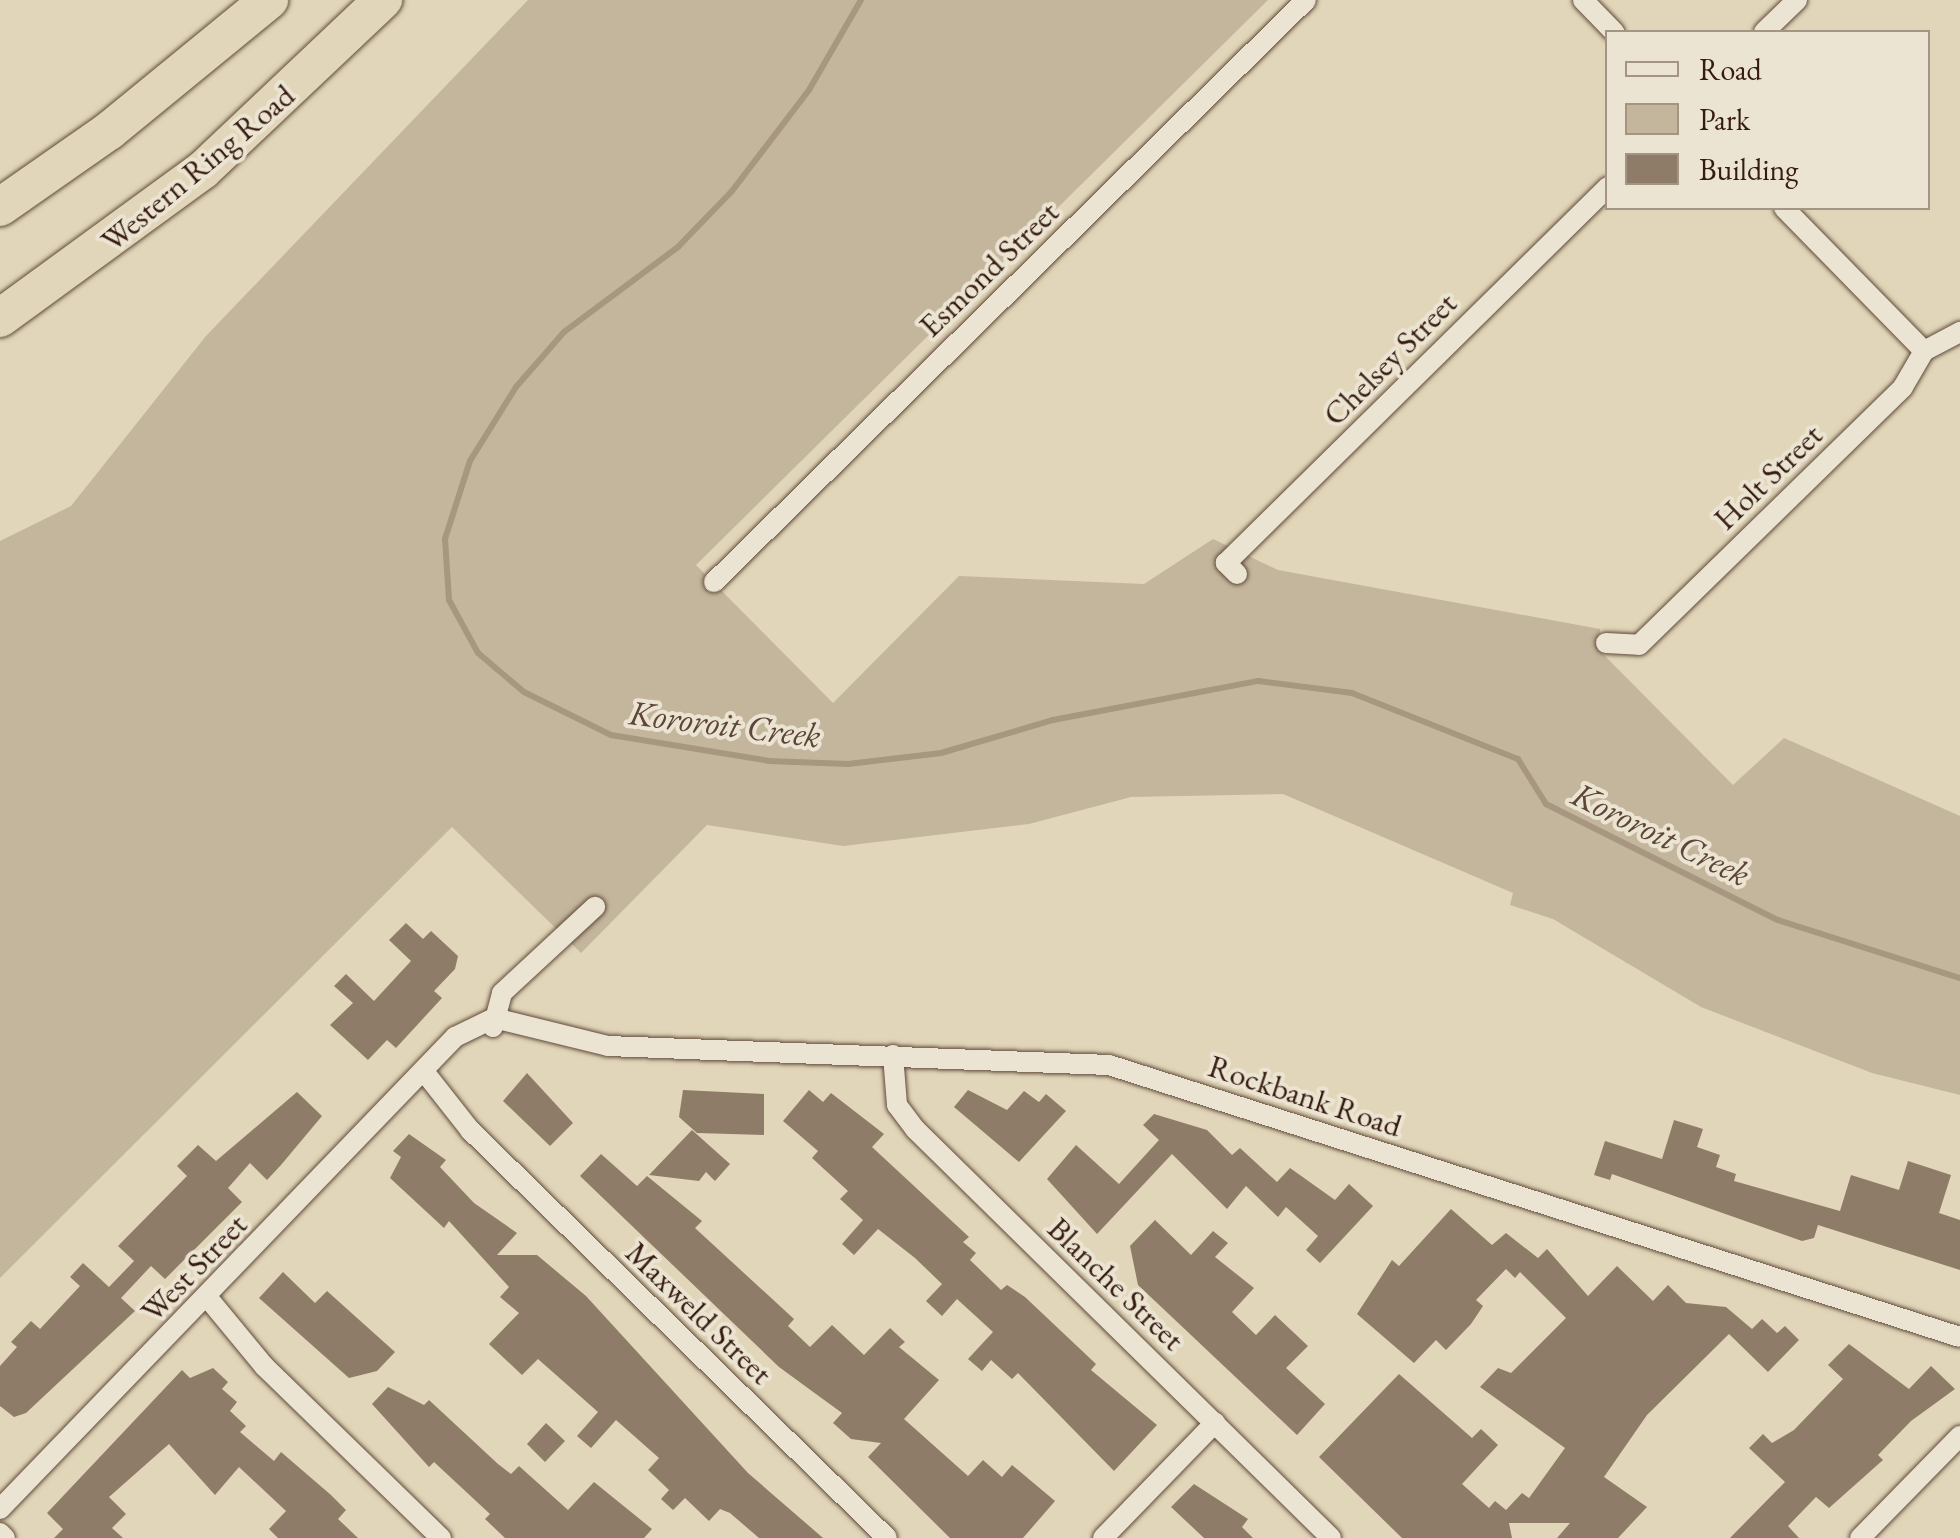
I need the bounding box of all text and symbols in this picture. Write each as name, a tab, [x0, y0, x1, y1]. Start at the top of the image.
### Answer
legend	[1605, 30, 1930, 210]
text: Road	[1699, 50, 1762, 89]
street label: Western Ring Road	[94, 76, 302, 260]
text: Park	[1699, 100, 1750, 139]
text: Building	[1699, 150, 1798, 189]
street label: Esmond Street	[911, 193, 1067, 345]
street label: Chelsey Street	[1315, 284, 1465, 434]
street label: Holt Street	[1706, 416, 1830, 538]
water label: Kororoit Creek	[627, 691, 823, 757]
water label: Kororoit Creek	[1565, 773, 1757, 895]
street label: Rockbank Road	[1204, 1047, 1406, 1145]
street label: West Street	[133, 1206, 255, 1330]
street label: Blanche Street	[1040, 1209, 1192, 1359]
street label: Maxweld Street	[618, 1234, 780, 1392]

